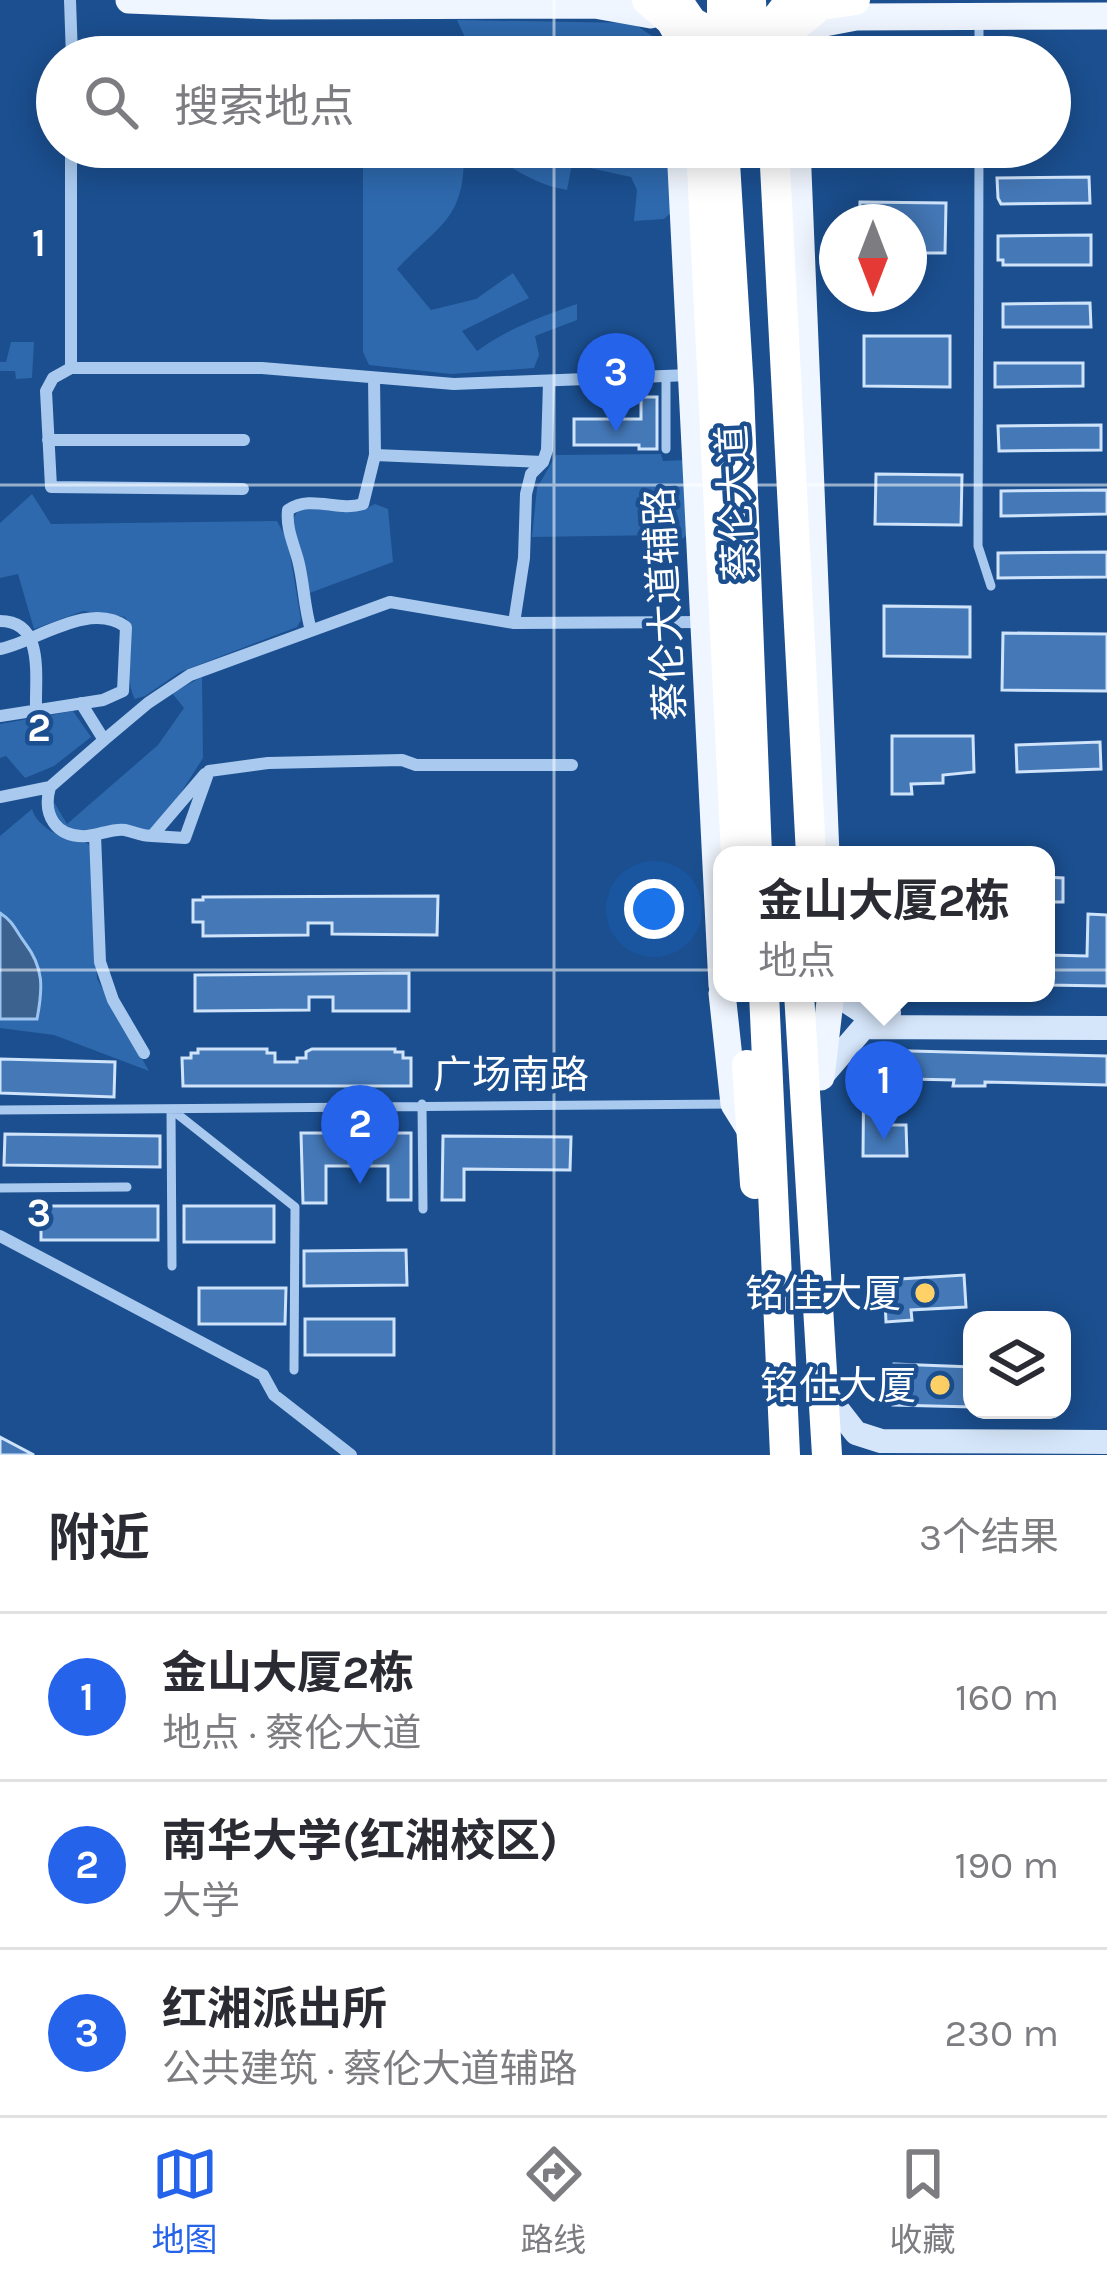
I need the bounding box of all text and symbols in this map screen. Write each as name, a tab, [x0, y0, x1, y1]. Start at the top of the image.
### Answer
search box	[36, 36, 1071, 168]
icon: search	[78, 69, 144, 135]
text: 搜索地点	[174, 81, 354, 133]
north arrow	[819, 204, 927, 312]
text: 1	[32, 220, 46, 266]
pin: 3	[577, 333, 655, 432]
street label: 蔡伦大道	[709, 424, 763, 582]
street label: 蔡伦大道辅路	[636, 486, 694, 722]
text: 2	[27, 705, 51, 751]
popup	[713, 846, 1055, 1002]
text: 金山大厦2栋	[758, 875, 1010, 927]
your location	[624, 879, 684, 939]
text: 地点	[758, 938, 836, 984]
pin: 1	[845, 1041, 923, 1140]
street label: 广场南路	[433, 1052, 589, 1098]
pin: 2	[321, 1085, 399, 1184]
text: 3	[27, 1190, 51, 1236]
place label: 铭佳大厦	[745, 1271, 901, 1317]
marker: 铭佳大厦	[912, 1280, 938, 1306]
map controls	[963, 1311, 1071, 1419]
button: layers	[963, 1311, 1071, 1419]
place label: 铭仕大厦	[760, 1363, 916, 1409]
marker: 铭仕大厦	[927, 1372, 953, 1398]
text: 附近	[48, 1508, 150, 1568]
text: 3个结果	[919, 1514, 1059, 1560]
text: 金山大厦2栋	[162, 1647, 414, 1699]
text: 1	[80, 1674, 94, 1720]
text: 160 m	[955, 1674, 1059, 1720]
text: 地点 · 蔡伦大道	[162, 1710, 422, 1756]
text: 南华大学(红湘校区)	[162, 1815, 558, 1867]
text: 2	[75, 1842, 99, 1888]
text: 190 m	[955, 1842, 1059, 1888]
text: 大学	[162, 1878, 240, 1924]
text: 红湘派出所	[162, 1983, 387, 2035]
text: 3	[75, 2010, 99, 2056]
text: 230 m	[944, 2010, 1059, 2056]
text: 公共建筑 · 蔡伦大道辅路	[162, 2046, 578, 2092]
tab: 地图	[152, 2141, 218, 2261]
tab: 路线	[521, 2141, 587, 2261]
tab: 收藏	[890, 2141, 956, 2261]

